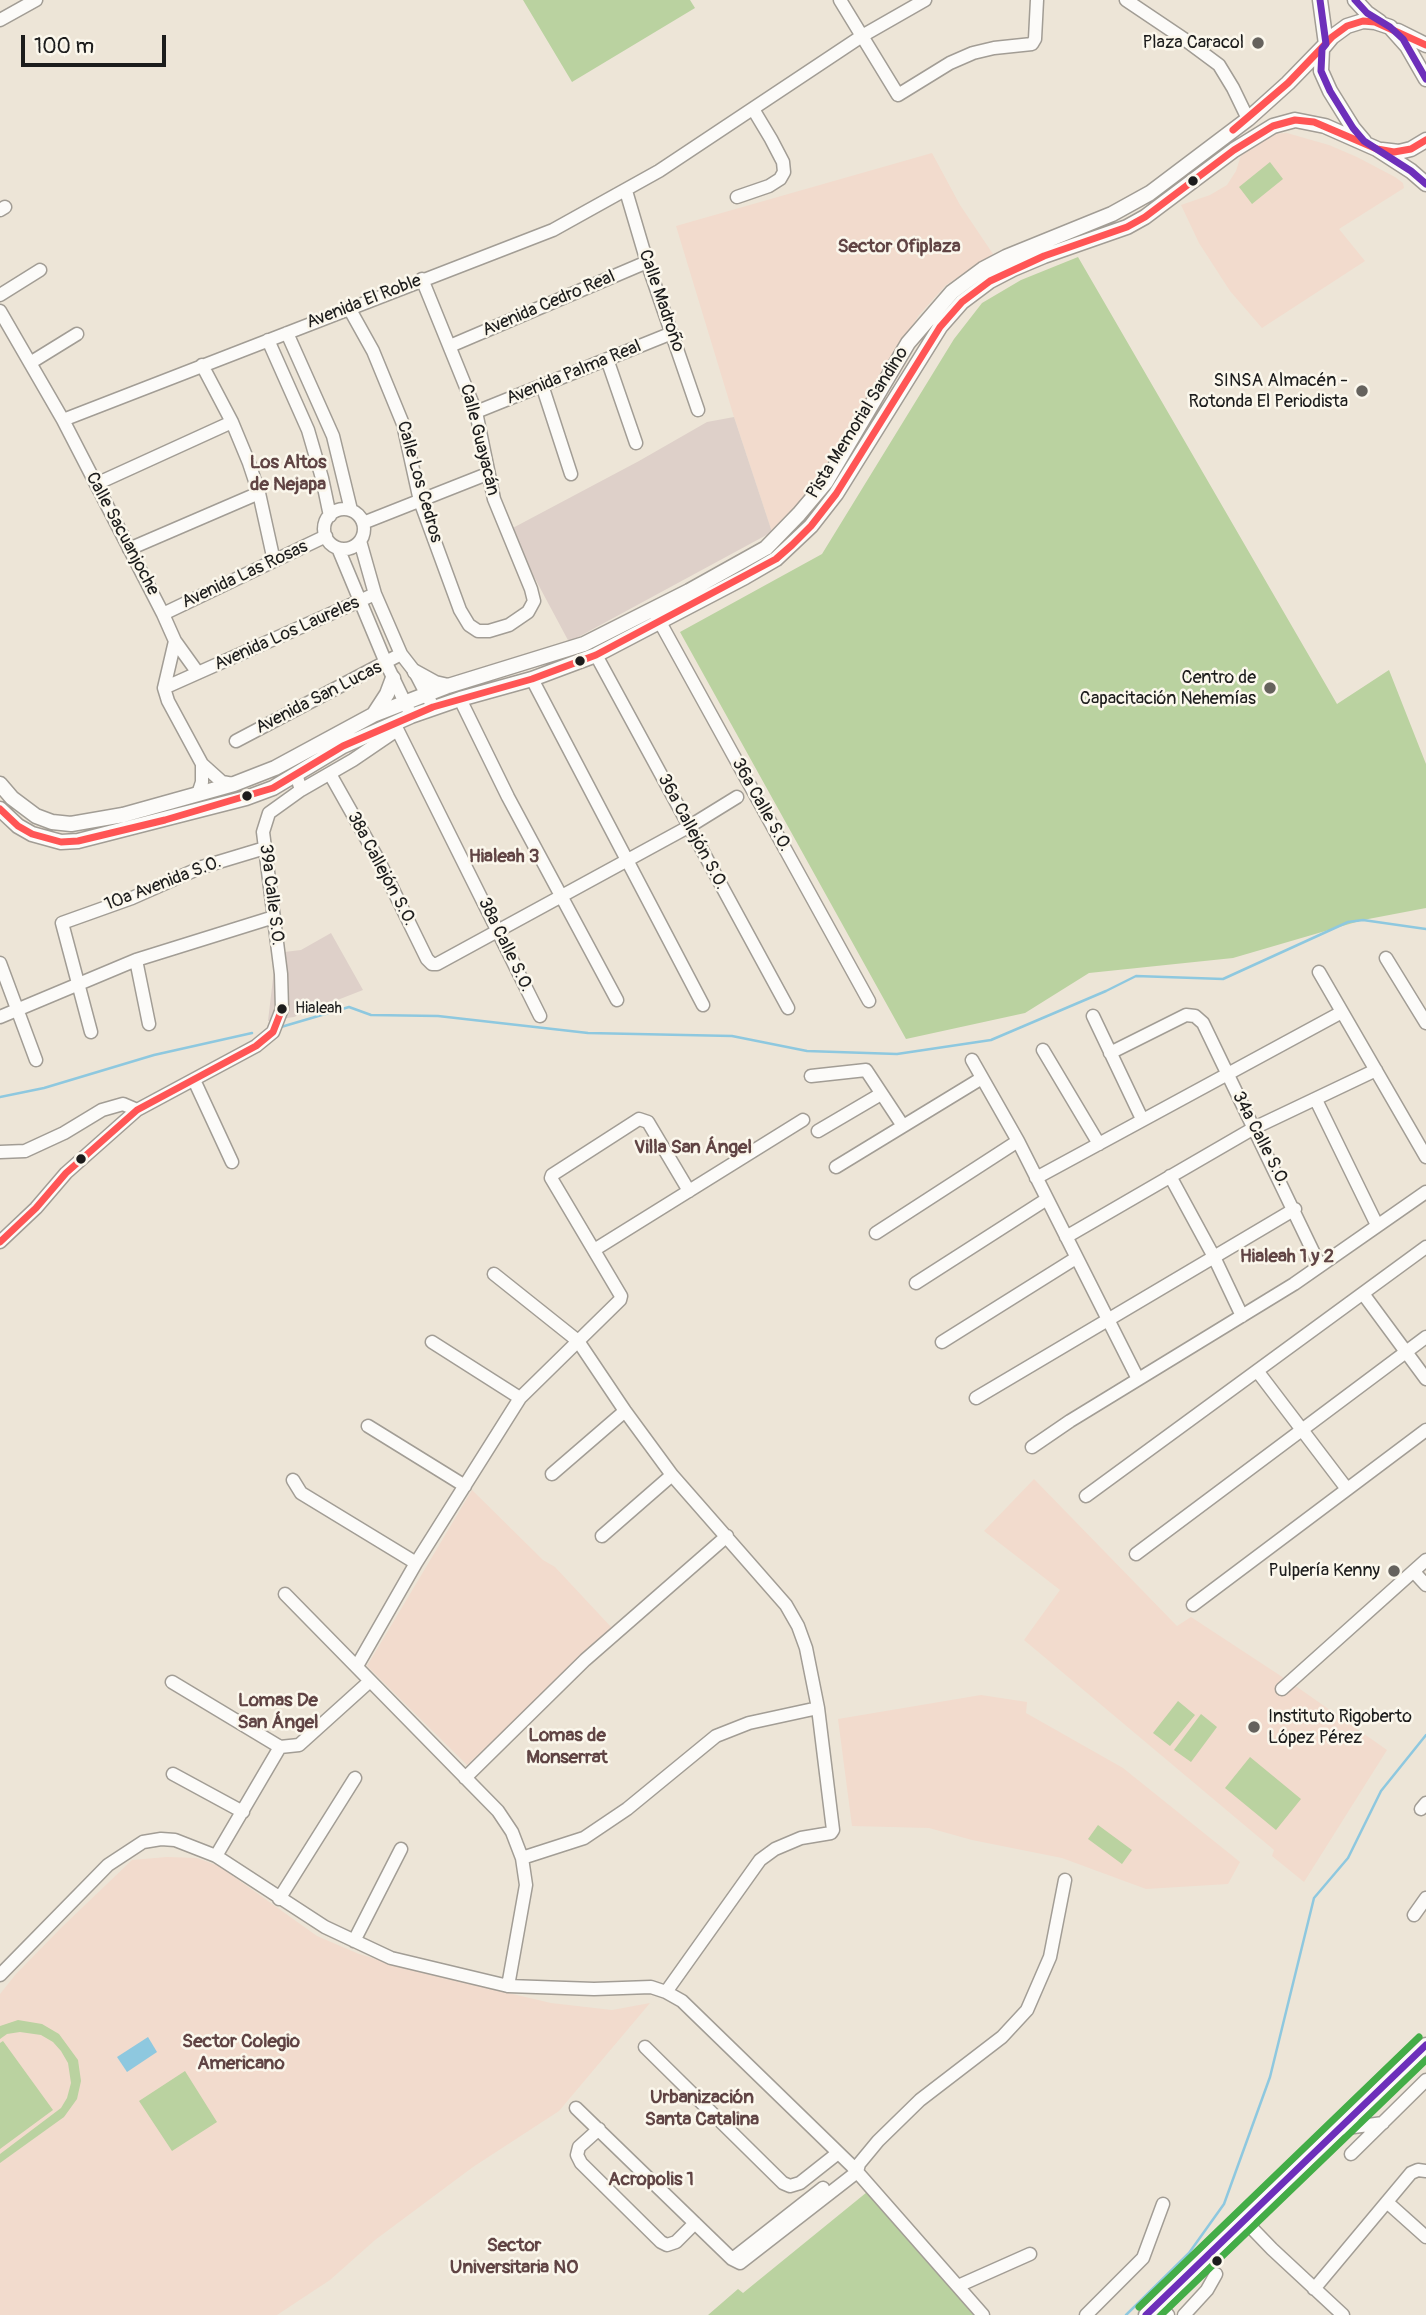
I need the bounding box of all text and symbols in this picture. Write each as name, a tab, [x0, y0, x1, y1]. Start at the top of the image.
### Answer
scale bar	[24, 21, 170, 65]
place label: Plaza Caracol	[1142, 32, 1244, 54]
text: 100 m	[34, 33, 94, 60]
marker: Plaza Caracol	[1250, 35, 1266, 51]
unlabelled marker	[1186, 174, 1200, 188]
district label: Sector Ofiplaza	[837, 236, 961, 258]
street label: Calle Madroño	[633, 247, 689, 355]
street label: Avenida Cedro Real	[479, 266, 619, 342]
street label: Avenida El Roble	[303, 270, 425, 334]
street label: Avenida Palma Real	[503, 336, 645, 410]
street label: Pista Memorial Sandino	[803, 343, 913, 503]
place label: SINSA Almacén - Rotonda El Periodista	[1189, 370, 1348, 412]
street label: Calle Guayacán	[455, 382, 503, 498]
marker: SINSA Almacén - Rotonda El Periodista	[1354, 383, 1370, 399]
street label: Calle Los Cedros	[391, 419, 447, 545]
district label: Los Altos de Nejapa	[250, 452, 326, 496]
street label: Calle Sacuanjoche	[81, 469, 163, 599]
street label: Avenida Las Rosas	[178, 536, 312, 614]
street label: Avenida Los Laureles	[211, 592, 363, 676]
unlabelled marker	[573, 654, 587, 668]
street label: Avenida San Lucas	[252, 657, 386, 739]
place label: Centro de Capacitación Nehemías	[1080, 667, 1256, 710]
marker: Centro de Capacitación Nehemías	[1262, 680, 1278, 696]
street label: 36a Calle S.O.	[726, 755, 796, 855]
street label: 36a Callejón S.O.	[653, 771, 731, 893]
unlabelled marker	[240, 789, 254, 803]
street label: 38a Callejón S.O.	[342, 808, 420, 930]
street label: 39a Calle S.O.	[254, 843, 288, 947]
district label: Hialeah 3	[469, 846, 539, 868]
street label: 10a Avenida S.O.	[102, 852, 224, 916]
street label: 38a Calle S.O.	[473, 894, 537, 996]
place label: Hialeah	[295, 999, 342, 1019]
marker: Hialeah	[275, 1002, 289, 1016]
street label: 34a Calle S.O.	[1227, 1088, 1293, 1190]
district label: Villa San Ángel	[634, 1137, 752, 1159]
unlabelled marker	[74, 1152, 88, 1166]
district label: Hialeah 1 y 2	[1240, 1246, 1334, 1268]
place label: Pulpería Kenny	[1269, 1560, 1380, 1582]
marker: Pulpería Kenny	[1386, 1563, 1402, 1579]
district label: Lomas De San Ángel	[237, 1690, 319, 1734]
place label: Instituto Rigoberto López Pérez	[1268, 1706, 1412, 1748]
marker: Instituto Rigoberto López Pérez	[1246, 1719, 1262, 1735]
district label: Lomas de Monserrat	[526, 1725, 608, 1769]
district label: Sector Colegio Americano	[182, 2031, 300, 2075]
district label: Urbanización Santa Catalina	[645, 2087, 759, 2131]
district label: Acropolis 1	[608, 2169, 694, 2191]
district label: Sector Universitaria NO	[450, 2235, 578, 2279]
unlabelled marker	[1210, 2254, 1224, 2268]

